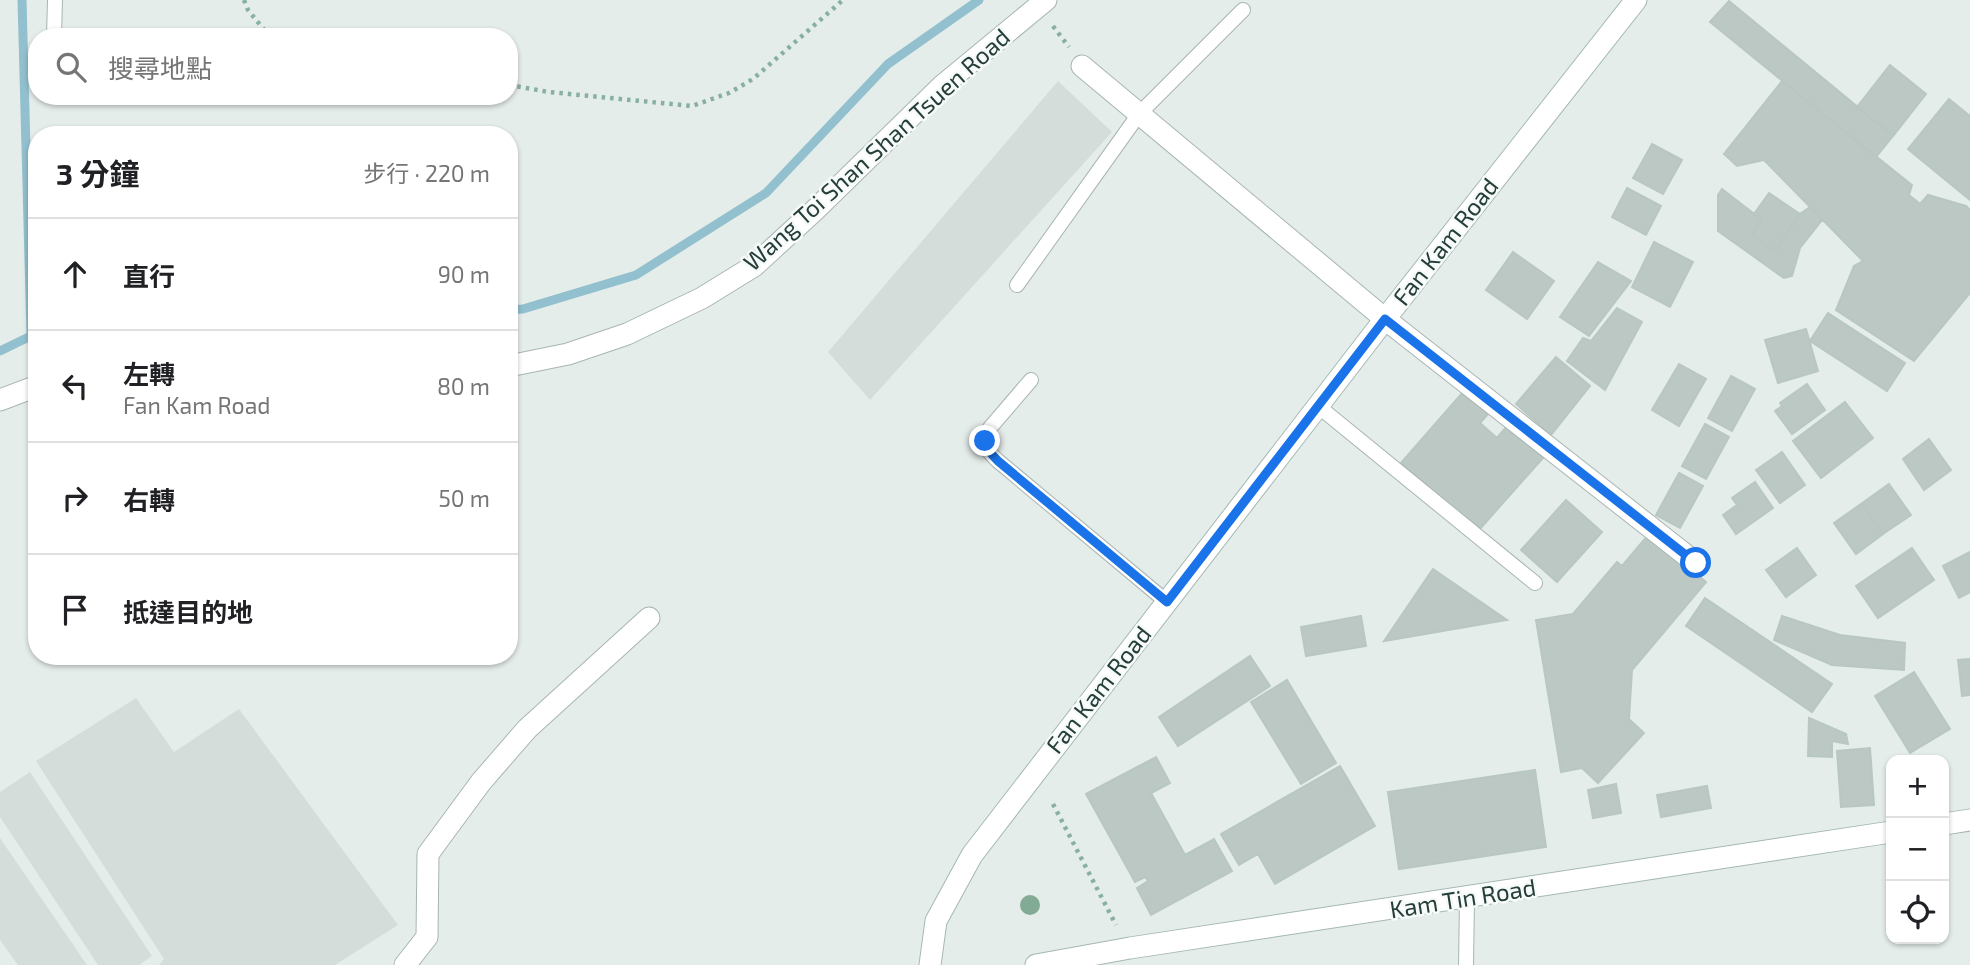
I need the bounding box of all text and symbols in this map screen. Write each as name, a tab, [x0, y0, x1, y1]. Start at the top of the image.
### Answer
street label: Wang Toi Shan Shan Tsuen Road	[737, 22, 1015, 276]
search box	[28, 28, 518, 105]
icon: search	[52, 48, 90, 86]
text: 搜尋地點	[108, 52, 212, 83]
text: 3 分鐘	[56, 155, 140, 191]
text: 步行 · 220 m	[363, 159, 490, 187]
street label: Fan Kam Road	[1386, 172, 1504, 311]
icon: ahead	[56, 255, 94, 293]
text: 直行	[123, 260, 175, 291]
text: 90 m	[438, 260, 490, 288]
text: 左轉	[123, 358, 175, 389]
icon: left	[56, 367, 94, 405]
text: 80 m	[437, 372, 490, 400]
text: Fan Kam Road	[123, 391, 270, 419]
route end	[969, 425, 1000, 456]
icon: right	[56, 479, 94, 517]
text: 右轉	[123, 484, 175, 515]
text: 50 m	[439, 484, 490, 512]
route start	[1680, 547, 1711, 578]
icon: arrive	[56, 591, 94, 629]
text: 抵達目的地	[123, 596, 253, 627]
street label: Fan Kam Road	[1039, 620, 1157, 759]
map controls	[1886, 755, 1949, 944]
button: +	[1886, 755, 1949, 818]
button: −	[1886, 818, 1949, 881]
street label: Kam Tin Road	[1388, 872, 1538, 923]
button: locate	[1886, 881, 1949, 944]

